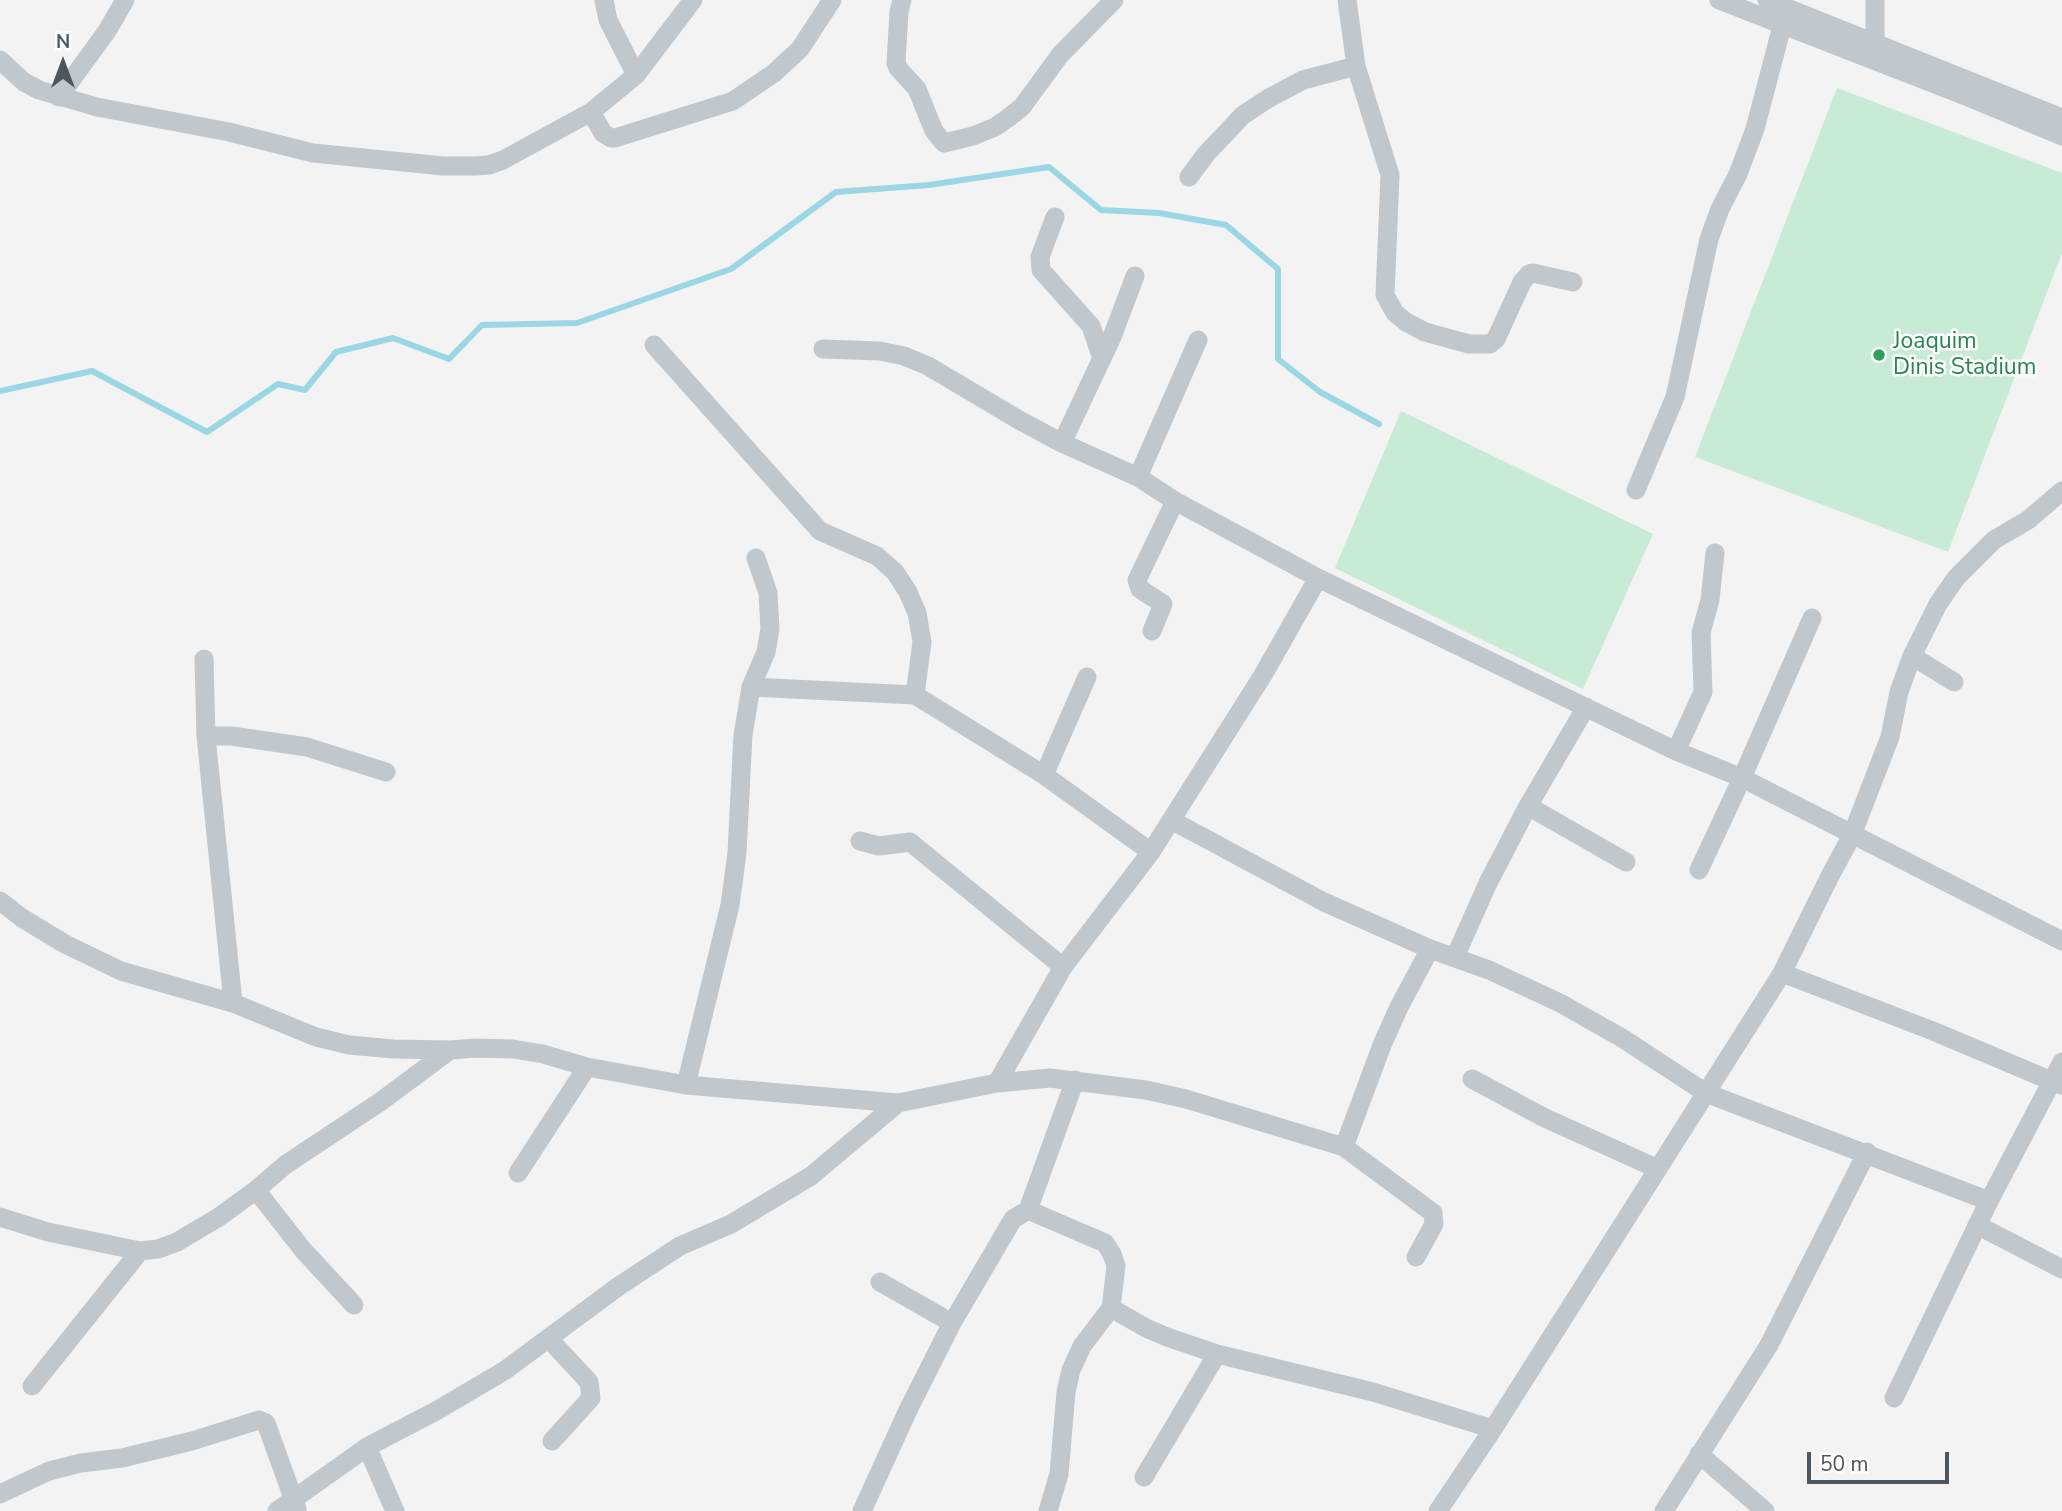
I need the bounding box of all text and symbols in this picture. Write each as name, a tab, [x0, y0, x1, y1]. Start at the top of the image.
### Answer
north arrow	[28, 28, 98, 98]
text: N	[56, 29, 70, 55]
place label: Joaquim Dinis Stadium	[1893, 328, 2036, 382]
marker: Joaquim Dinis Stadium	[1871, 347, 1887, 363]
scale bar	[1810, 1438, 1952, 1482]
text: 50 m	[1820, 1450, 1869, 1478]

